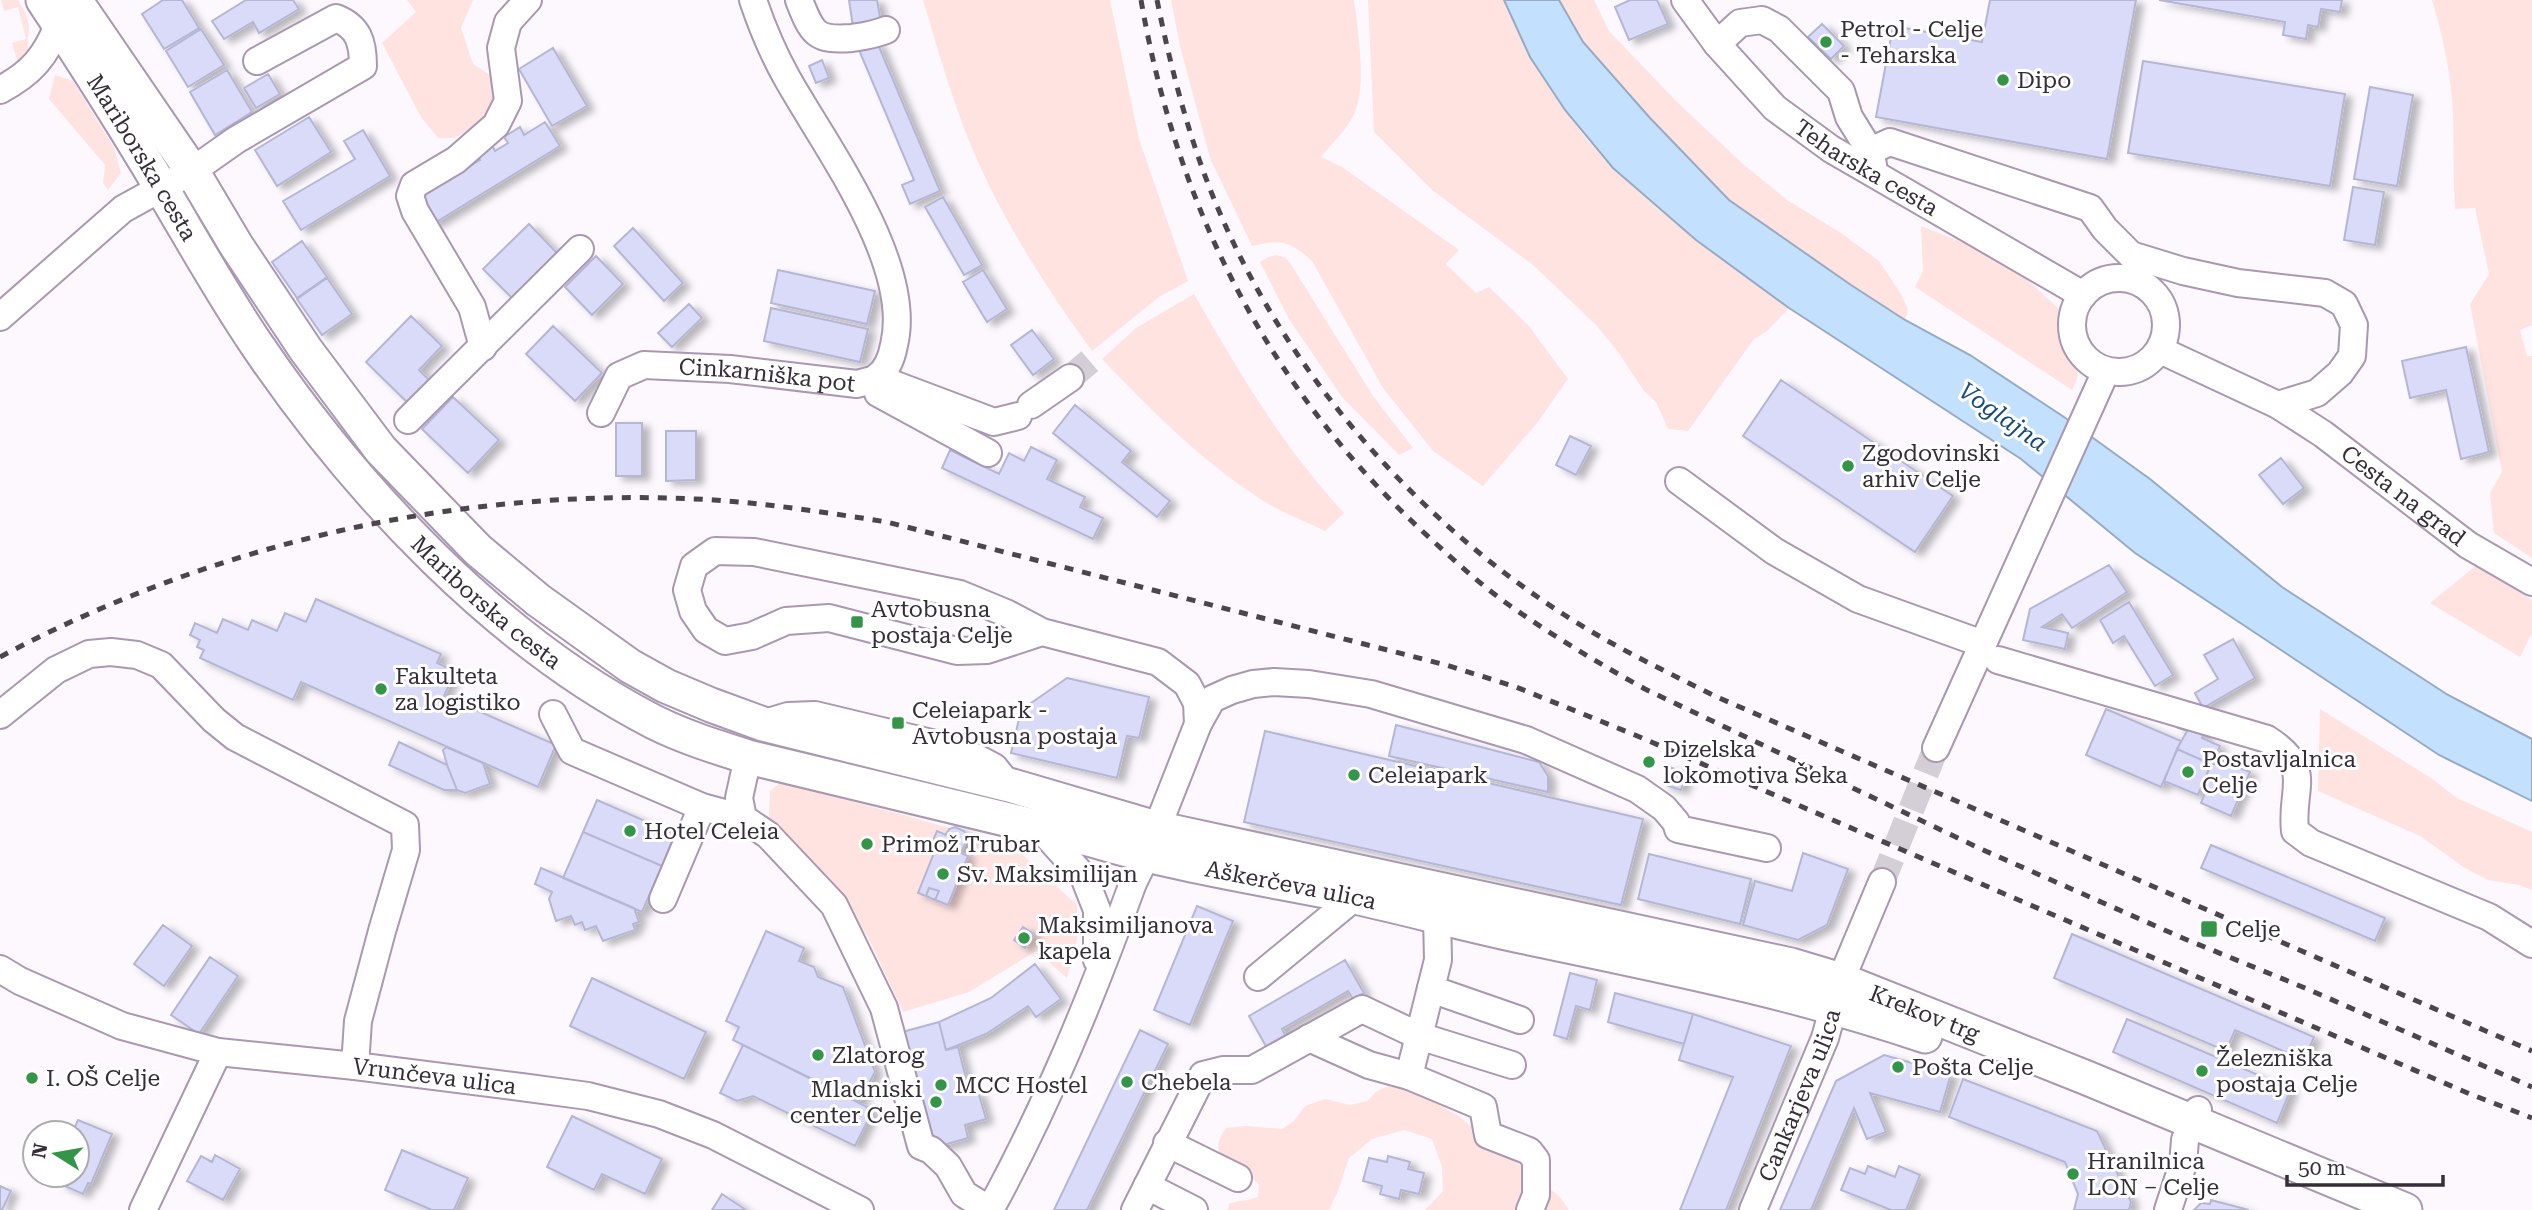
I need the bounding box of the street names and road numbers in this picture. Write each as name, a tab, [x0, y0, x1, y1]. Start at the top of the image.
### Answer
street label: Mariborska cesta	[81, 69, 203, 246]
street label: Teharska cesta	[1789, 113, 1943, 222]
street label: Cinkarniška pot	[678, 353, 857, 397]
street label: Cesta na grad	[2336, 439, 2471, 552]
street label: Mariborska cesta	[406, 530, 567, 675]
street label: Aškerčeva ulica	[1203, 855, 1379, 915]
street label: Krekov trg	[1866, 979, 1983, 1047]
street label: Cankarjeva ulica	[1753, 1005, 1846, 1186]
street label: Vrunčeva ulica	[351, 1052, 518, 1100]

